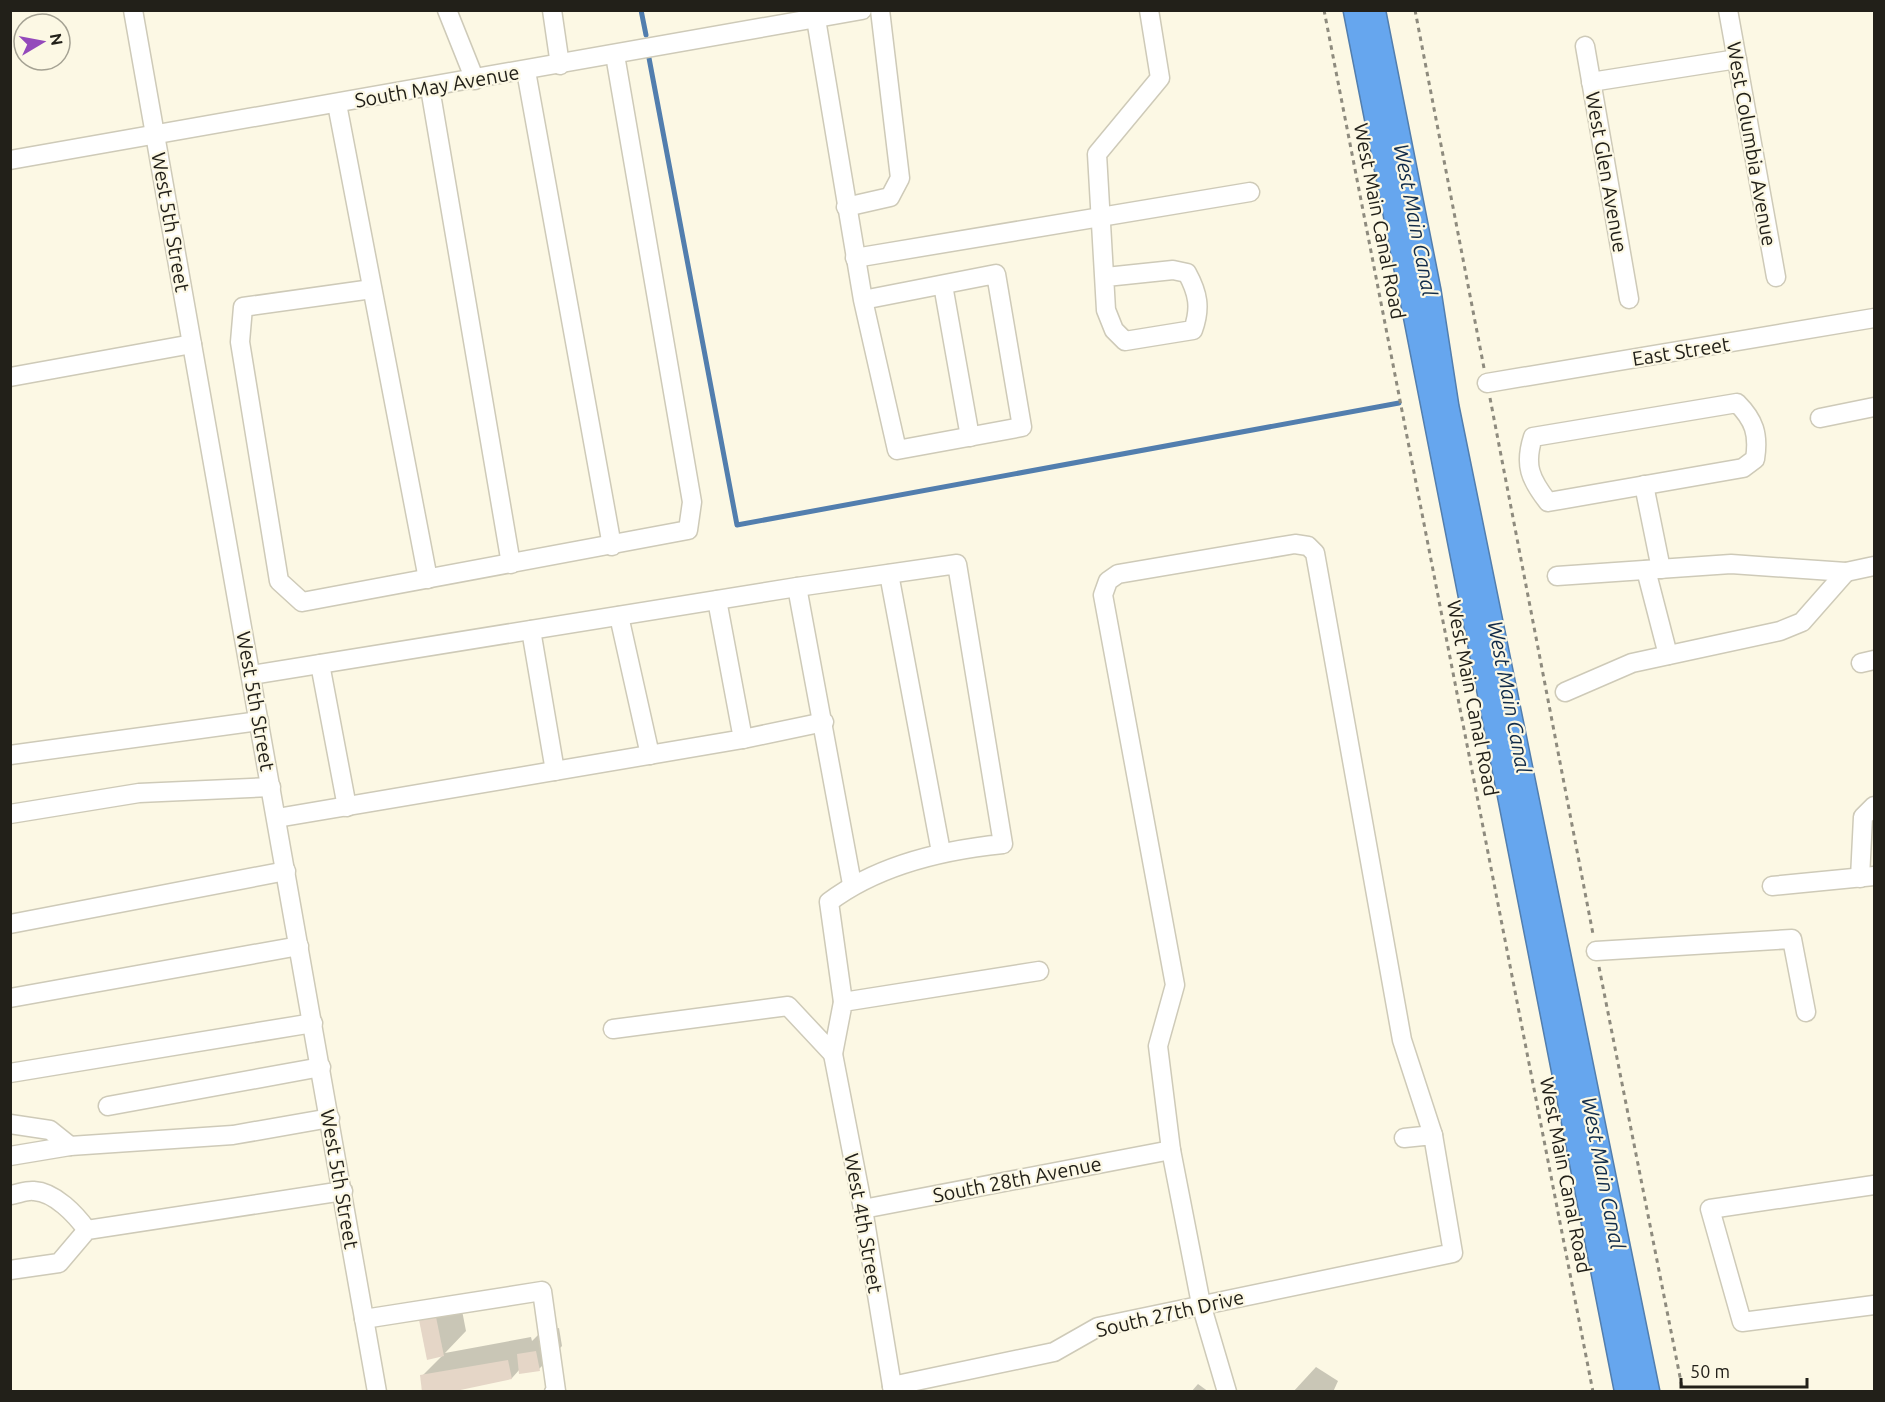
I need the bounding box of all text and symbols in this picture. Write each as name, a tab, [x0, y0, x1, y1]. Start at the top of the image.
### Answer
north arrow	[12, 12, 72, 72]
text: N	[47, 32, 67, 47]
street label: West Columbia Avenue	[1723, 40, 1781, 248]
street label: South May Avenue	[353, 60, 521, 112]
street label: West Glen Avenue	[1581, 90, 1633, 254]
street label: West Main Canal Road	[1350, 121, 1410, 321]
water label: West Main Canal	[1389, 142, 1443, 298]
street label: West 5th Street	[147, 150, 195, 294]
street label: East Street	[1631, 332, 1732, 370]
street label: West Main Canal Road	[1443, 598, 1503, 798]
water label: West Main Canal	[1483, 619, 1537, 775]
street label: West 5th Street	[232, 629, 280, 773]
street label: West Main Canal Road	[1536, 1075, 1596, 1275]
water label: West Main Canal	[1577, 1095, 1631, 1251]
street label: West 5th Street	[316, 1107, 364, 1251]
street label: West 4th Street	[840, 1151, 888, 1295]
street label: South 28th Avenue	[931, 1151, 1103, 1207]
street label: South 27th Drive	[1094, 1285, 1246, 1341]
scale bar	[1681, 1351, 1807, 1389]
text: 50 m	[1690, 1361, 1730, 1381]

